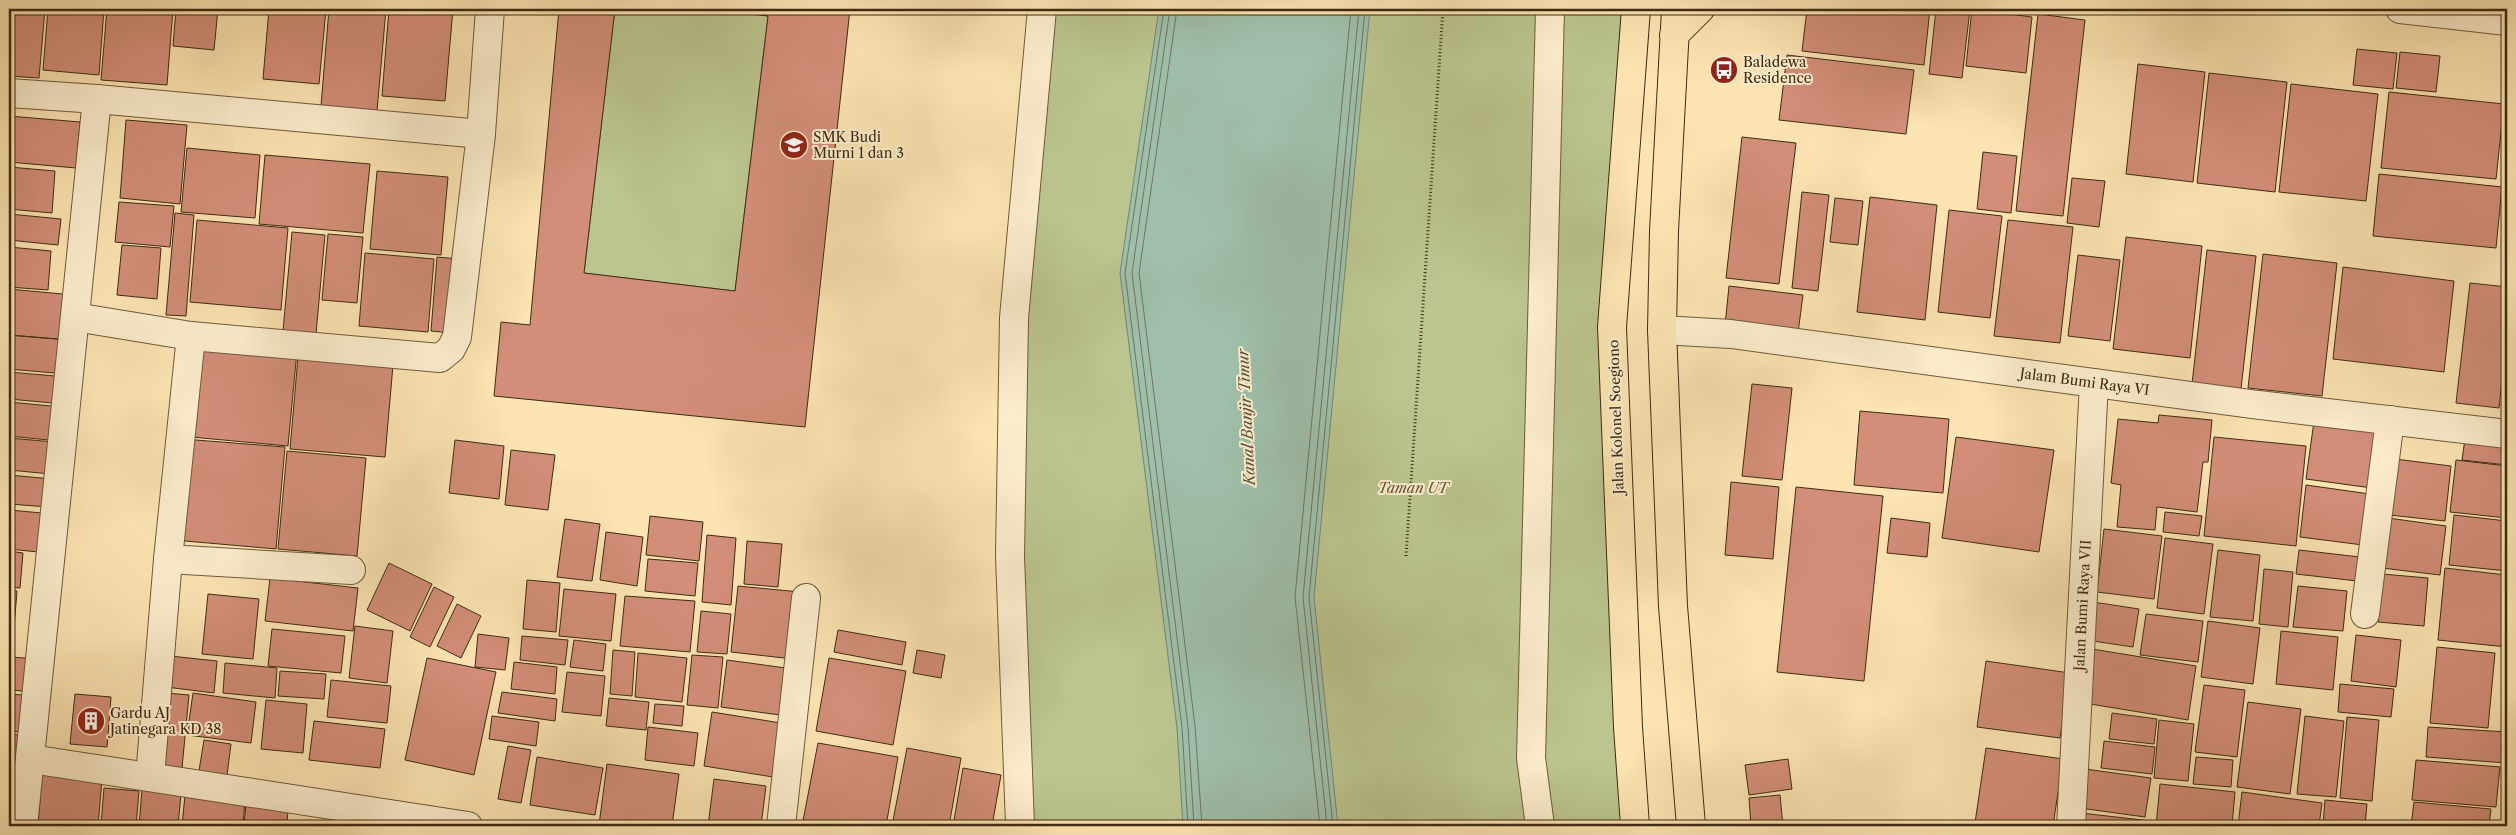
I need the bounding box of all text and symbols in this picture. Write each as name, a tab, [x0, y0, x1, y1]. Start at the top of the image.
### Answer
place label: Baladewa Residence	[1743, 53, 1812, 87]
bus stop icon: Baladewa Residence	[1709, 55, 1739, 85]
place label: SMK Budi Murni 1 dan 3	[813, 128, 904, 162]
school or university icon: SMK Budi Murni 1 dan 3	[779, 130, 809, 160]
street label: Jalan Kolonel Soegiono	[1604, 339, 1628, 497]
water label: Kanal Banjir Timur	[1233, 347, 1259, 487]
street label: Jalam Bumi Raya VI	[2017, 364, 2151, 399]
park label: Taman UT	[1378, 479, 1451, 497]
street label: Jalan Bumi Raya VII	[2070, 539, 2095, 673]
place label: Gardu AJ Jatinegara KD 38	[108, 704, 221, 738]
building icon: Gardu AJ Jatinegara KD 38	[76, 706, 106, 736]

